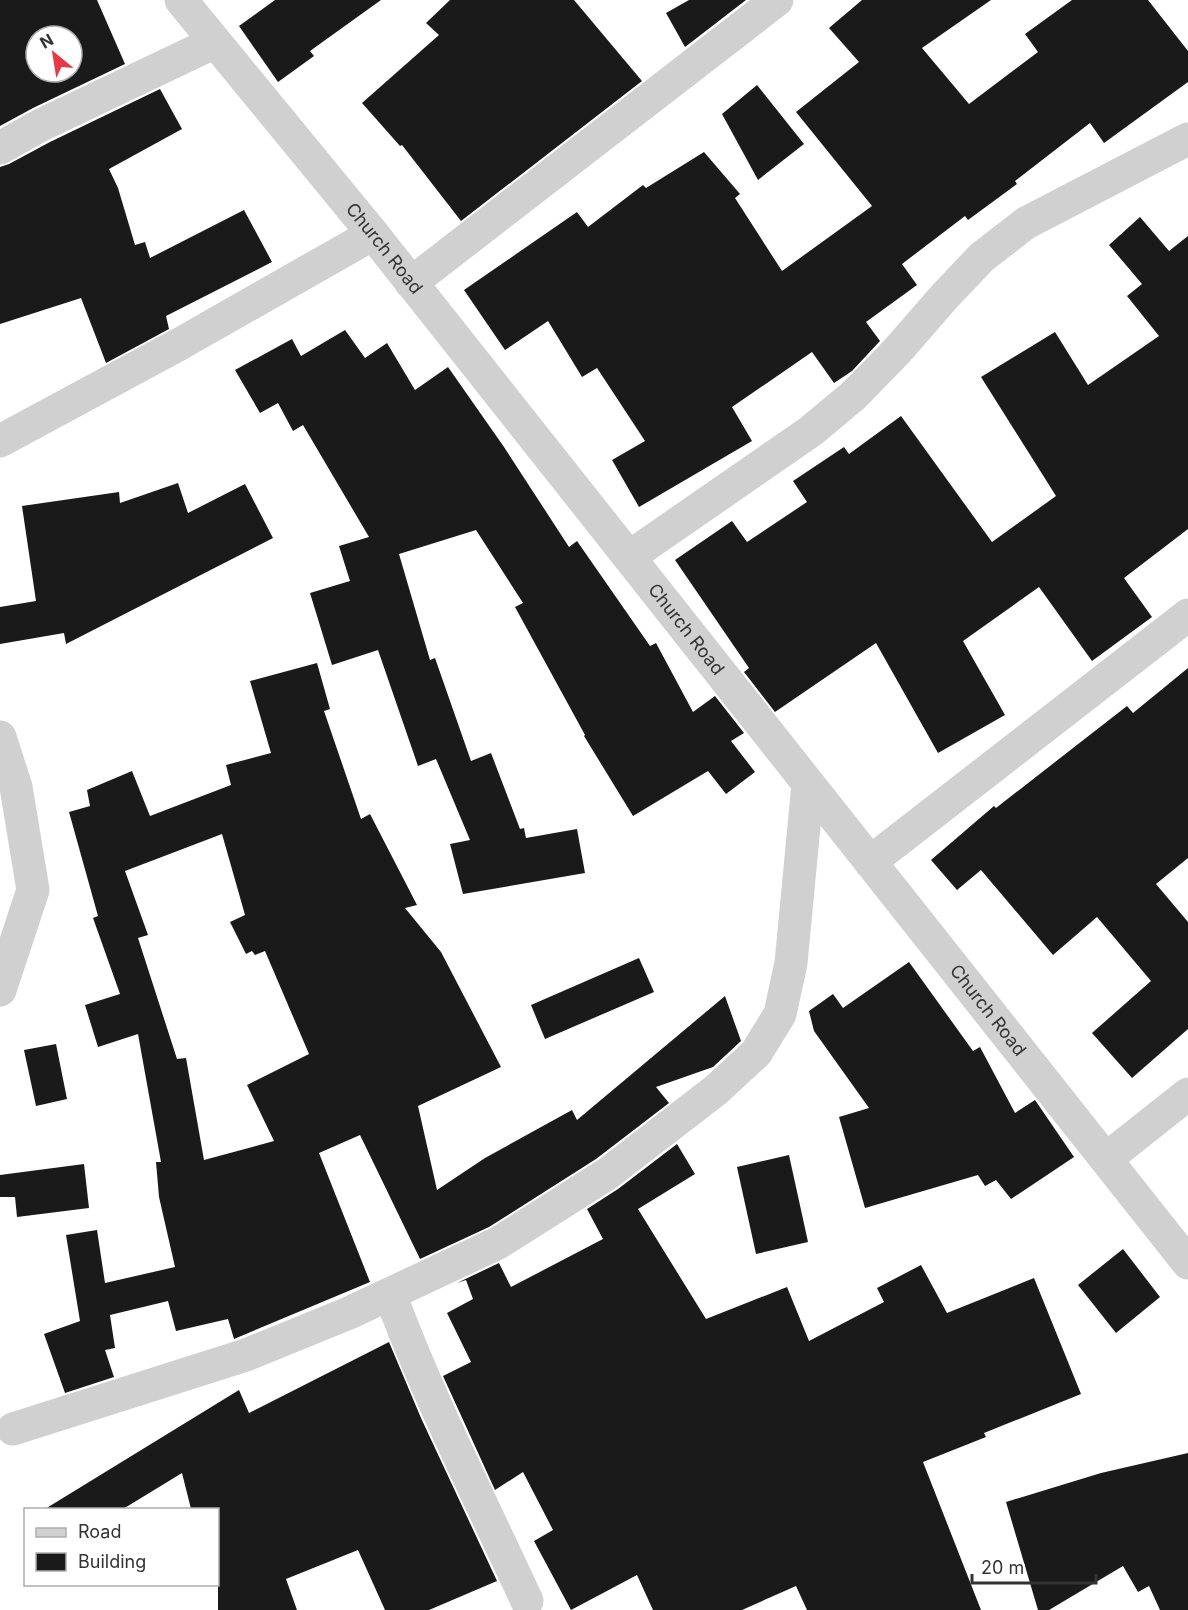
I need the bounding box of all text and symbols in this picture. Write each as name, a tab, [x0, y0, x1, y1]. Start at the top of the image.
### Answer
north arrow	[24, 24, 84, 84]
text: N	[36, 29, 57, 53]
street label: Church Road	[342, 199, 427, 298]
street label: Church Road	[644, 579, 729, 679]
street label: Church Road	[946, 960, 1031, 1060]
legend	[24, 1508, 219, 1586]
text: Road	[78, 1521, 121, 1542]
scale bar	[972, 1547, 1096, 1585]
text: Building	[78, 1551, 146, 1572]
text: 20 m	[981, 1557, 1024, 1578]

